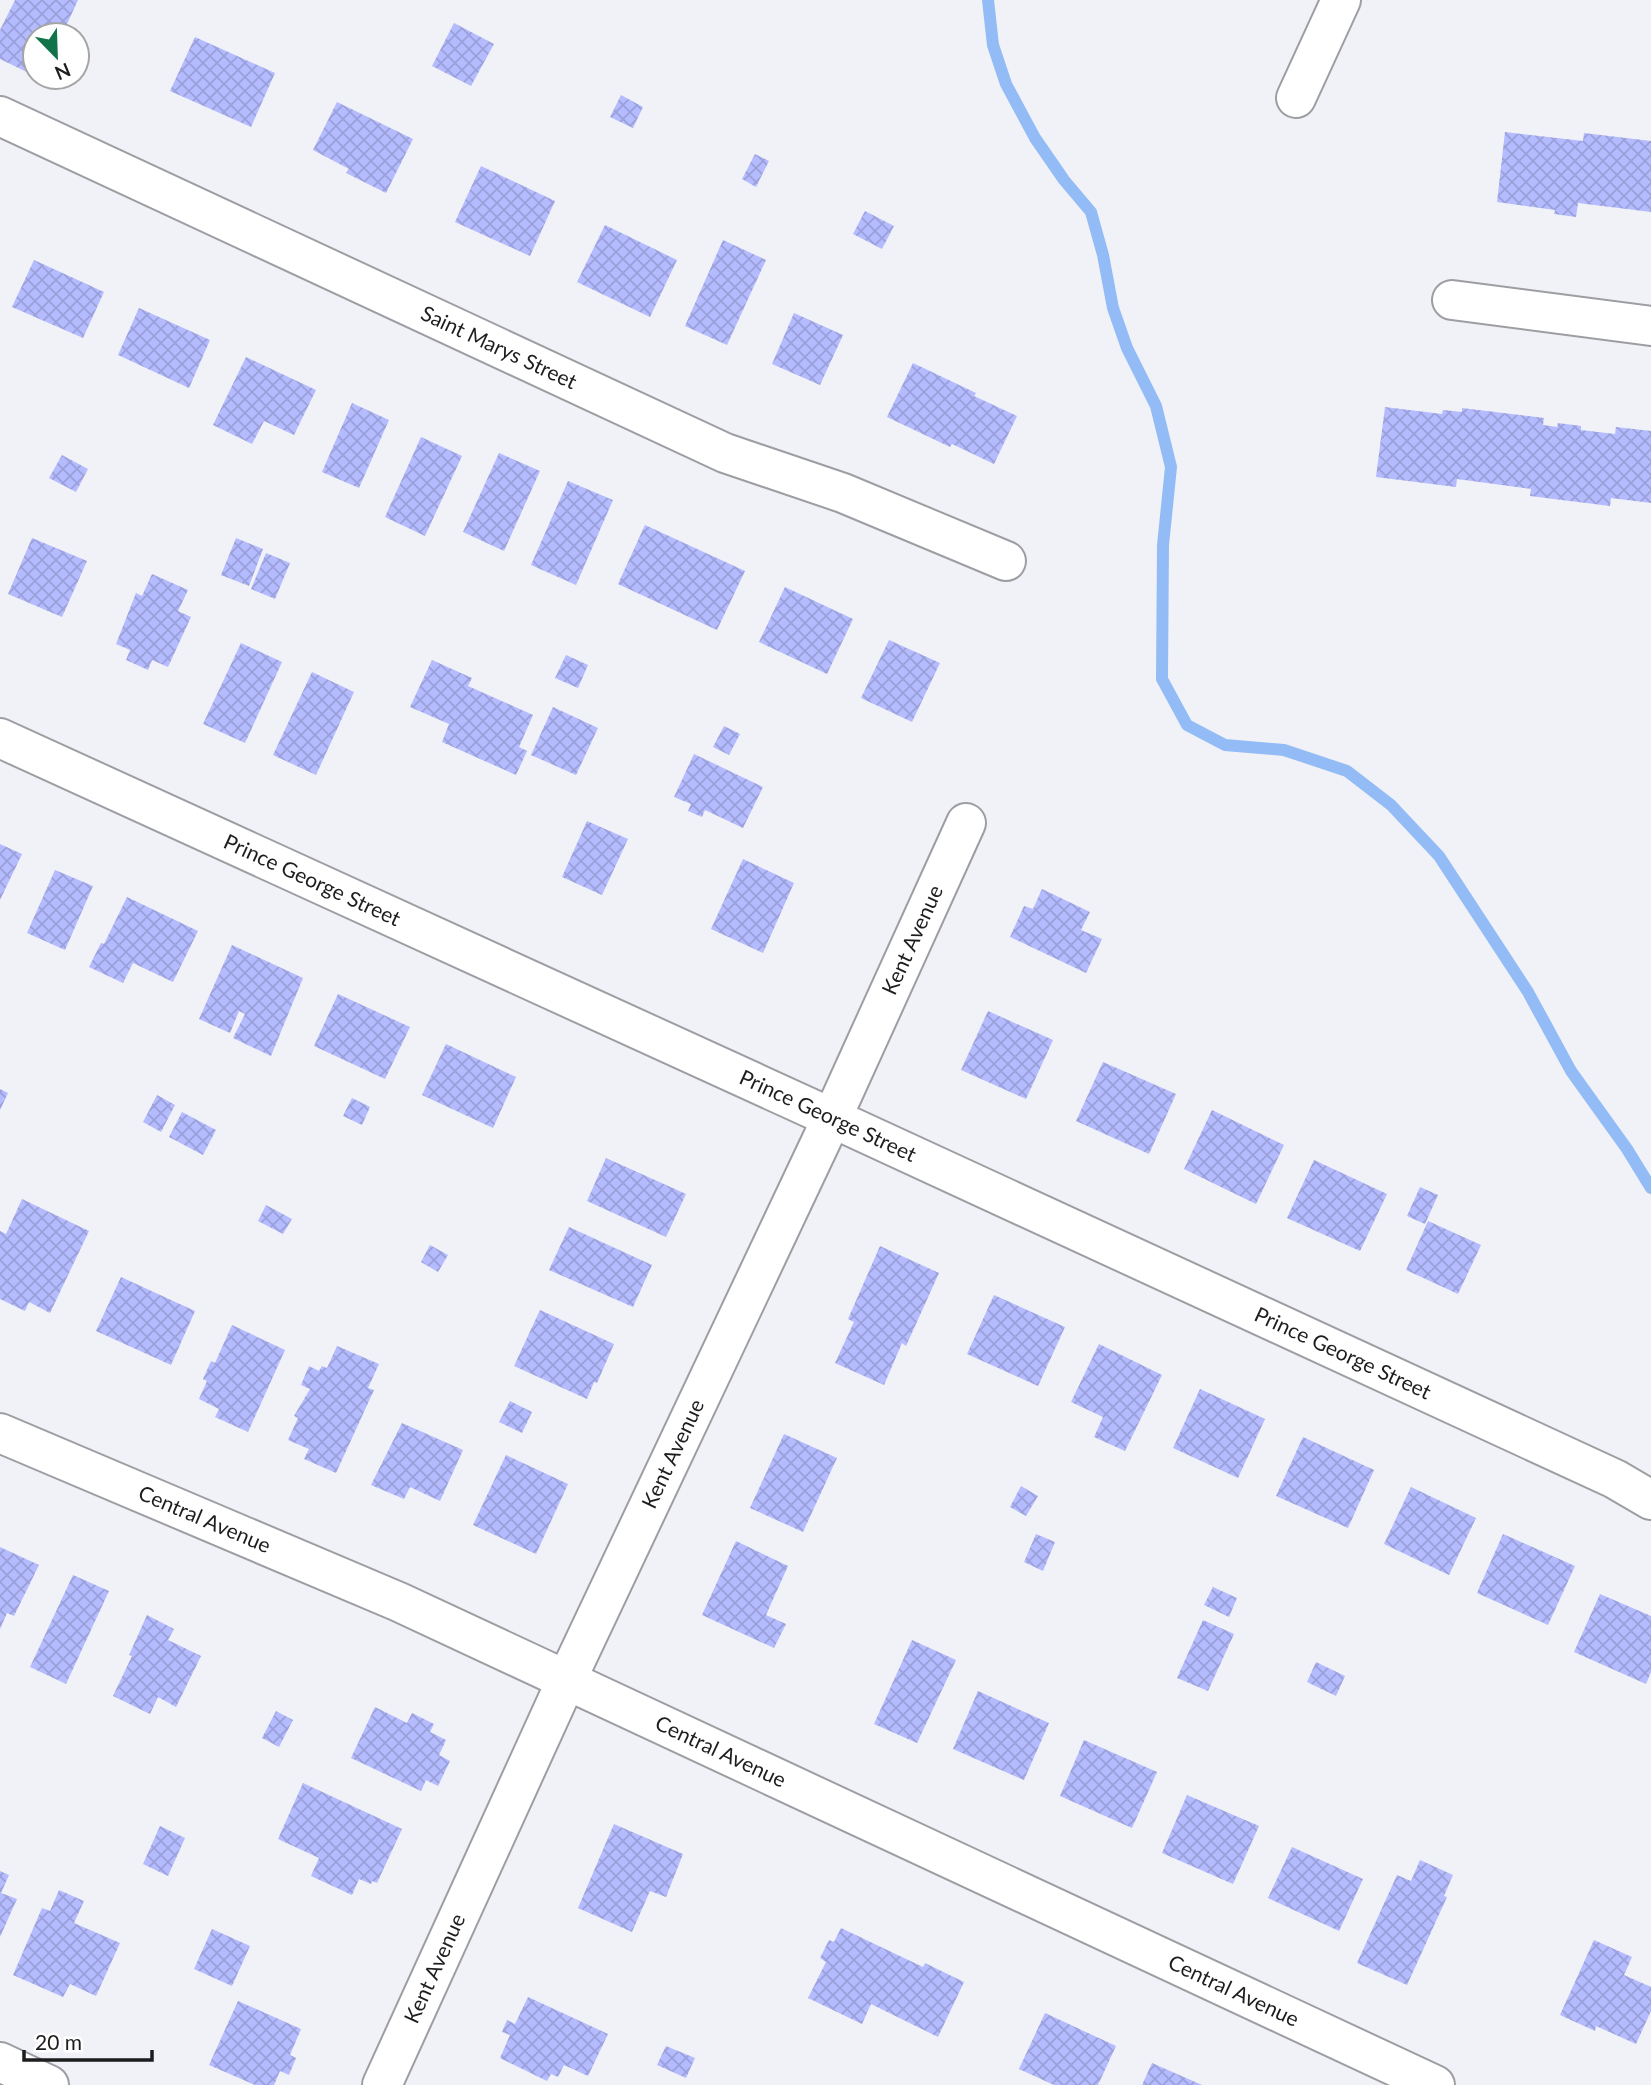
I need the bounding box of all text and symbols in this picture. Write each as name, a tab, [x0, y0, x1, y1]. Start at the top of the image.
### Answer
north arrow	[21, 21, 91, 91]
text: N	[52, 59, 74, 86]
street label: Saint Marys Street	[418, 300, 582, 394]
street label: Prince George Street	[220, 828, 405, 930]
street label: Kent Avenue	[876, 881, 947, 998]
street label: Prince George Street	[736, 1064, 921, 1166]
street label: Prince George Street	[1251, 1301, 1436, 1404]
street label: Kent Avenue	[635, 1395, 708, 1512]
street label: Central Avenue	[135, 1479, 275, 1557]
street label: Central Avenue	[652, 1709, 790, 1792]
street label: Kent Avenue	[398, 1909, 469, 2027]
street label: Central Avenue	[1165, 1949, 1303, 2031]
scale bar	[24, 2018, 152, 2062]
text: 20 m	[35, 2029, 82, 2054]

